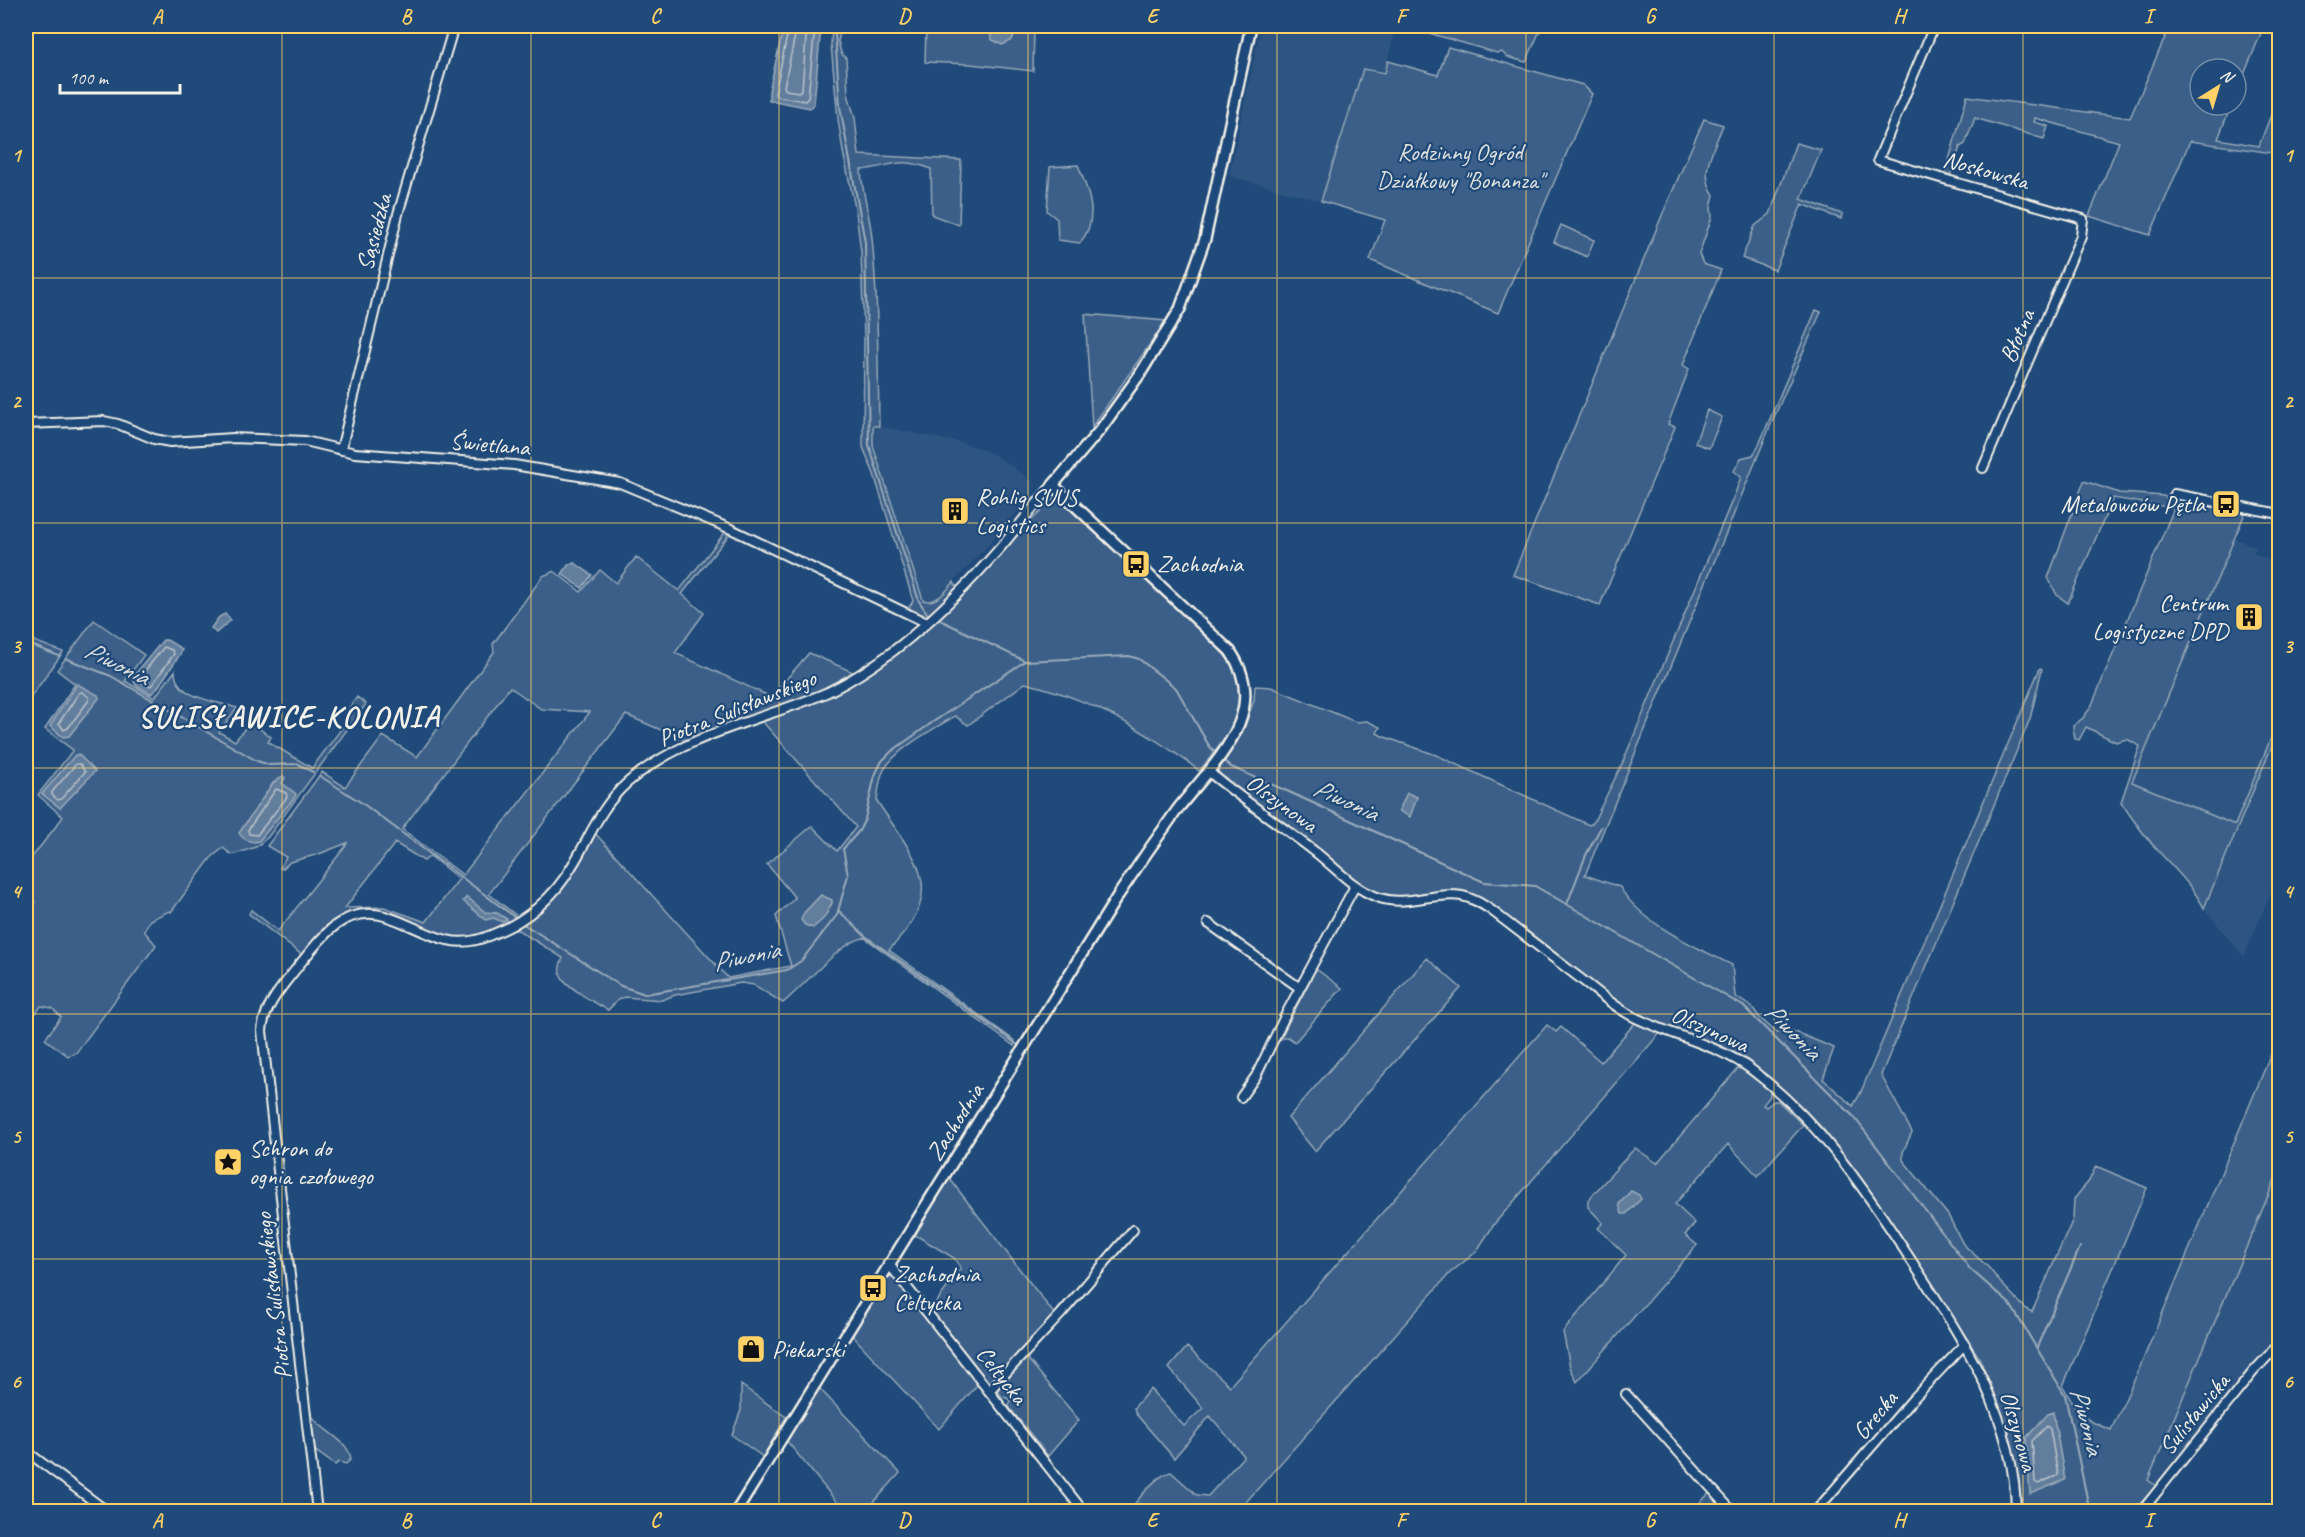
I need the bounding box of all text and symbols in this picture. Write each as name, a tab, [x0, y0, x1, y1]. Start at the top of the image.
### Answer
text: A	[152, 4, 164, 29]
text: B	[401, 4, 413, 29]
text: C	[650, 4, 662, 29]
text: D	[898, 4, 912, 29]
text: E	[1147, 4, 1161, 29]
text: F	[1396, 4, 1410, 29]
text: G	[1645, 4, 1658, 29]
text: H	[1893, 4, 1908, 29]
text: I	[2144, 4, 2157, 29]
scale bar	[60, 57, 180, 95]
north arrow	[2188, 57, 2248, 117]
text: N	[2216, 65, 2239, 89]
text: 100 m	[69, 67, 110, 89]
park label: Rodzinny Ogród Działkowy "Bonanza"	[1377, 137, 1549, 195]
text: 1	[12, 143, 23, 168]
text: 1	[2284, 143, 2295, 168]
street label: Noskowska	[1940, 144, 2034, 197]
street label: Sąsiedzka	[349, 188, 399, 274]
street label: Błotna	[1992, 304, 2042, 367]
text: 2	[12, 389, 23, 414]
text: 2	[2284, 389, 2295, 414]
street label: Świetlana	[449, 426, 533, 463]
place label: Rohlig SUUS Logistics	[976, 482, 1081, 540]
bus stop icon: Metalowców Pętla	[2210, 488, 2242, 520]
place label: Metalowców Pętla	[2061, 489, 2207, 519]
building icon: Rohlig SUUS Logistics	[939, 495, 971, 527]
bus stop icon: Zachodnia	[1120, 548, 1152, 580]
place label: Zachodnia	[1157, 549, 1244, 579]
place label: Centrum Logistyczne DPD	[2093, 588, 2231, 646]
building icon: Centrum Logistyczne DPD	[2233, 601, 2265, 633]
water label: Piwonia	[79, 633, 157, 694]
text: 3	[12, 634, 23, 659]
text: 3	[2284, 634, 2295, 659]
street label: Piotra Sulisławskiego	[654, 662, 822, 753]
district label: SULISŁAWICE-KOLONIA	[138, 698, 441, 736]
street label: Olszynowa	[1240, 767, 1325, 840]
water label: Piwonia	[1308, 771, 1386, 830]
text: 4	[12, 879, 24, 904]
text: 4	[2284, 879, 2296, 904]
water label: Piwonia	[709, 932, 785, 979]
water label: Piwonia	[1757, 995, 1830, 1068]
street label: Olszynowa	[1667, 999, 1755, 1060]
street label: Zachodnia	[920, 1076, 991, 1166]
text: 5	[12, 1124, 23, 1149]
text: 5	[2284, 1124, 2295, 1149]
place label: Schron do ognia czołowego	[249, 1133, 374, 1191]
place icon: Schron do ognia czołowego	[212, 1146, 244, 1178]
street label: Piotra Sulisławskiego	[248, 1209, 298, 1381]
place label: Zachodnia Celtycka	[894, 1259, 981, 1317]
bus stop icon: Zachodnia Celtycka	[857, 1272, 889, 1304]
shop icon: Piekarski	[735, 1333, 767, 1365]
place label: Piekarski	[772, 1334, 847, 1364]
street label: Celtycka	[970, 1340, 1035, 1411]
street label: Sulisławicka	[2152, 1365, 2237, 1461]
text: 6	[11, 1369, 22, 1394]
text: 6	[2283, 1369, 2294, 1394]
street label: Grecka	[1846, 1383, 1905, 1446]
water label: Piwonia	[2062, 1384, 2112, 1461]
street label: Olszynowa	[1993, 1388, 2045, 1476]
text: A	[152, 1508, 164, 1533]
text: B	[401, 1508, 413, 1533]
text: C	[650, 1508, 662, 1533]
text: D	[898, 1508, 912, 1533]
text: E	[1147, 1508, 1161, 1533]
text: F	[1396, 1508, 1410, 1533]
text: G	[1645, 1508, 1658, 1533]
text: H	[1893, 1508, 1908, 1533]
text: I	[2144, 1508, 2157, 1533]

